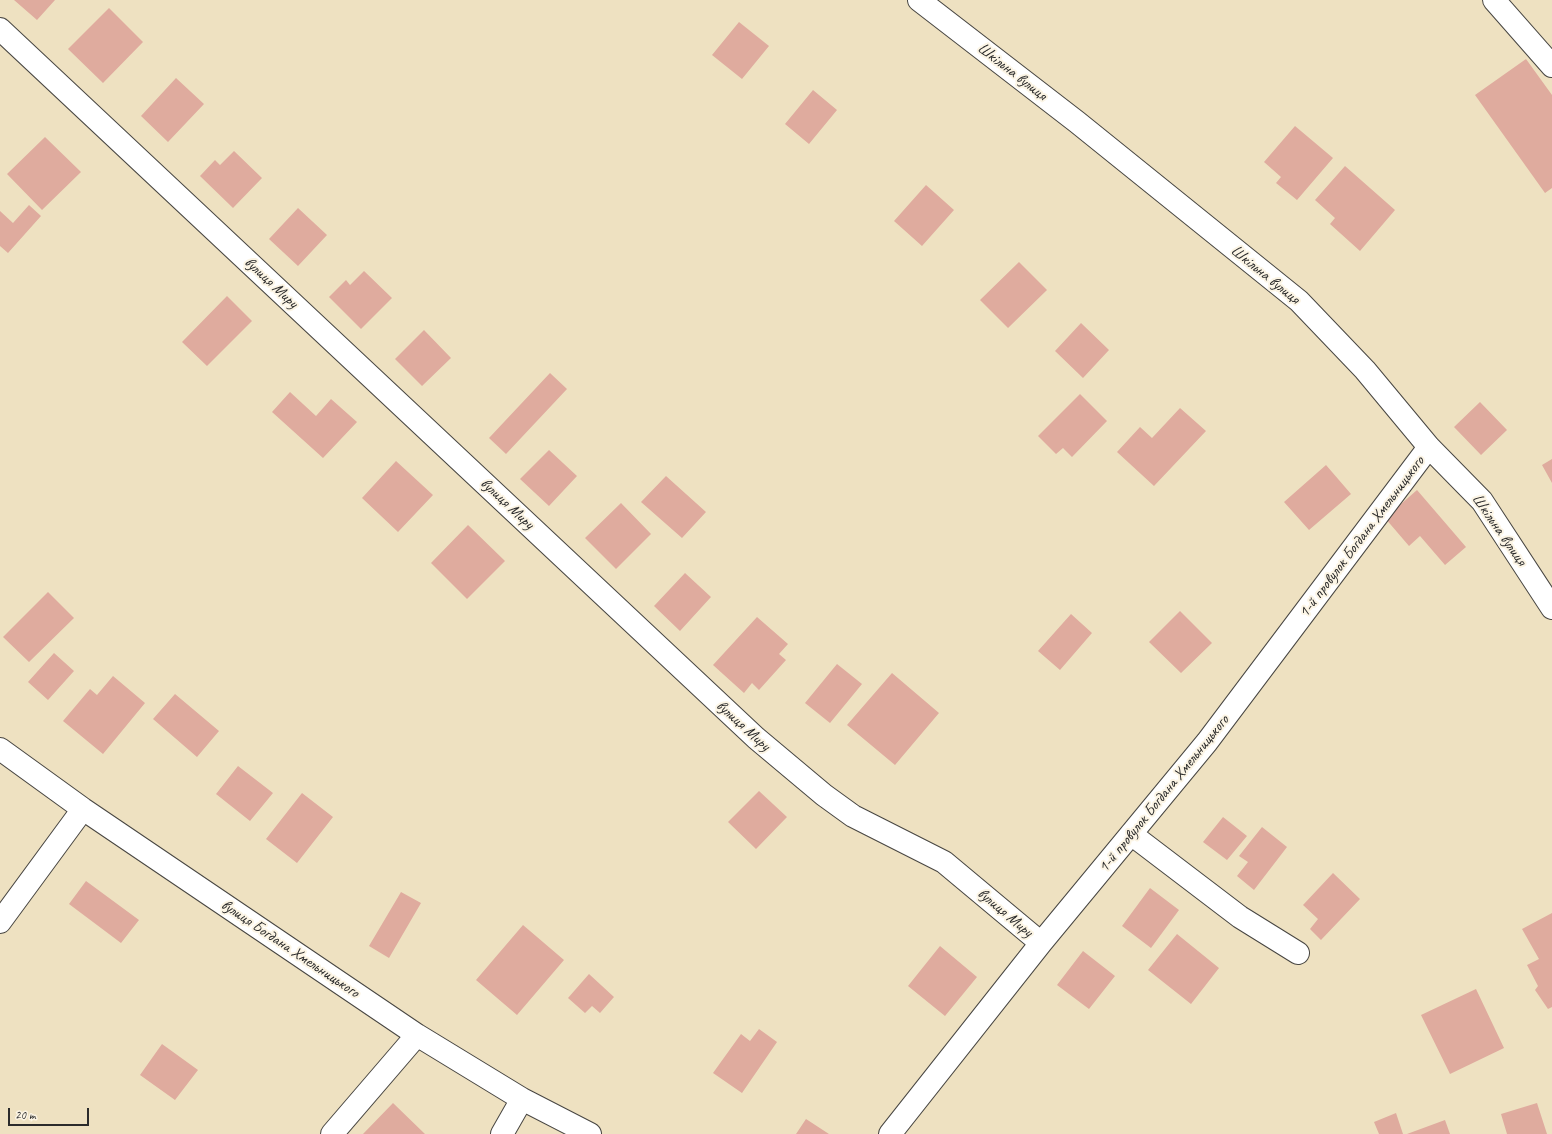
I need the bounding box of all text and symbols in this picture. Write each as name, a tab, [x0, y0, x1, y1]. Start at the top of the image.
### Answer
street label: Шкільна вулиця	[973, 39, 1051, 105]
street label: Шкільна вулиця	[1227, 241, 1303, 309]
street label: вулиця Миру	[240, 253, 302, 313]
street label: 1-й провулок Богдана Хмельницького	[1295, 453, 1429, 621]
street label: вулиця Миру	[476, 474, 538, 534]
street label: Шкільна вулиця	[1467, 490, 1531, 570]
street label: вулиця Миру	[712, 697, 774, 755]
street label: 1-й провулок Богдана Хмельницького	[1095, 711, 1233, 877]
street label: вулиця Миру	[973, 884, 1037, 942]
street label: вулиця Богдана Хмельницького	[217, 896, 363, 1002]
scale bar	[10, 1100, 91, 1126]
text: 20 m	[15, 1107, 35, 1123]

